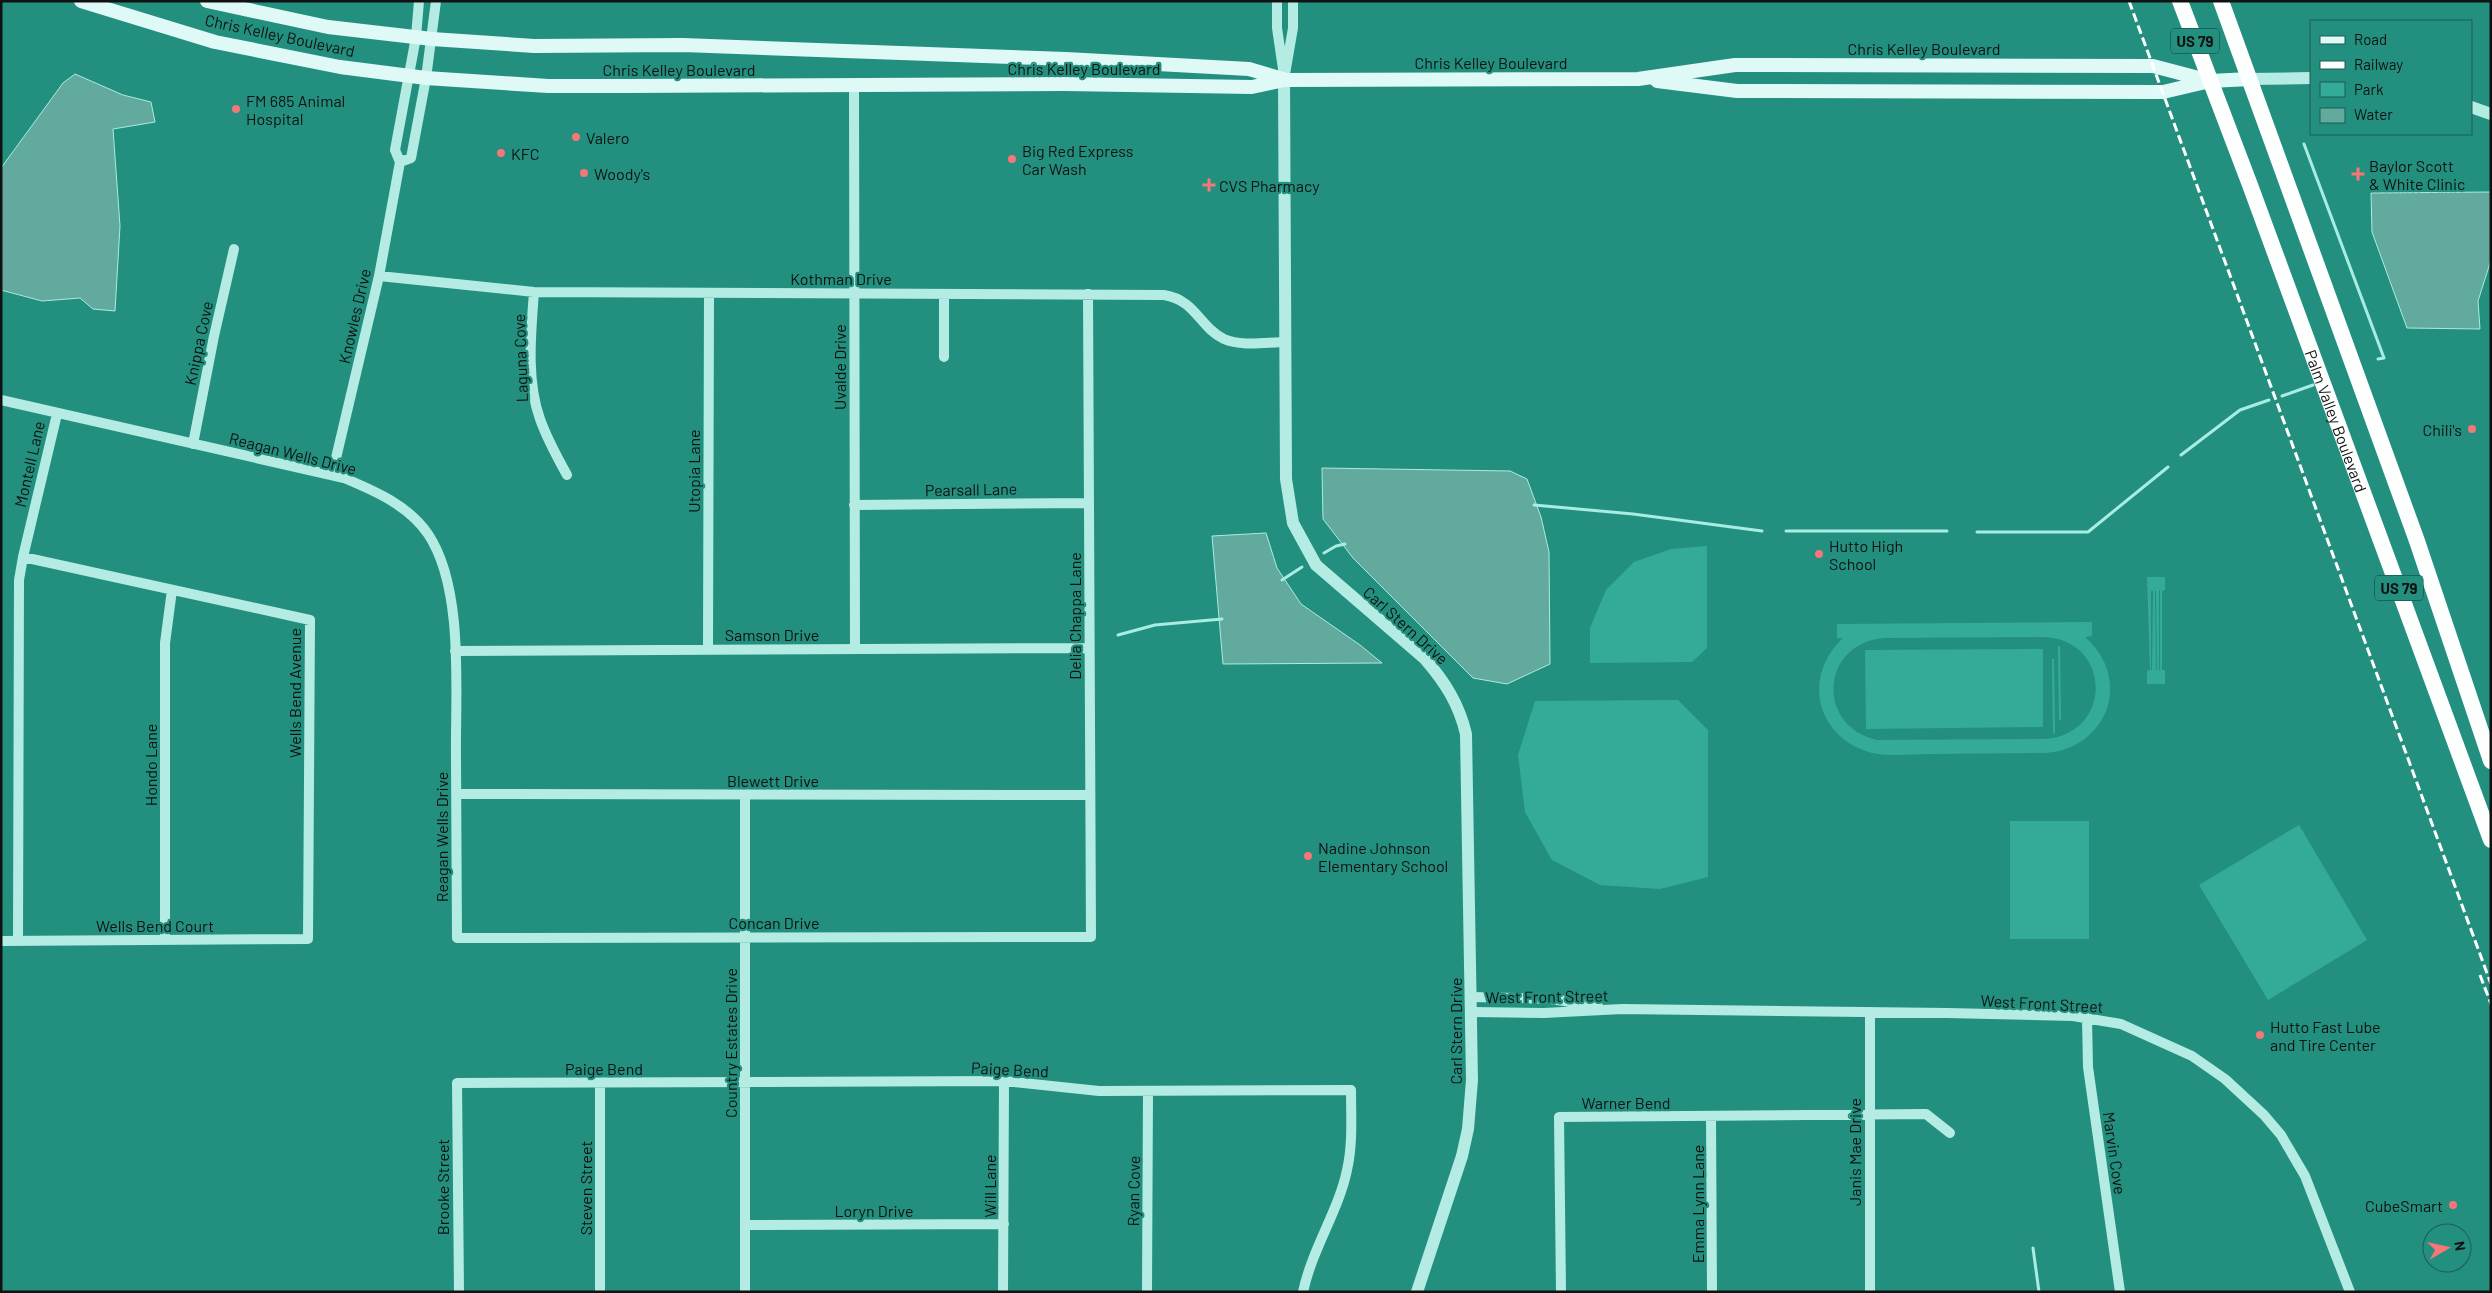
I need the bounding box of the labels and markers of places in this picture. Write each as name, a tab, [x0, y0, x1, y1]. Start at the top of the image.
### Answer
place label: FM 685 Animal Hospital	[246, 91, 345, 128]
marker: FM 685 Animal Hospital	[230, 103, 242, 115]
place label: Valero	[586, 128, 630, 147]
marker: Valero	[570, 131, 582, 143]
place label: Big Red Express Car Wash	[1022, 141, 1134, 178]
place label: KFC	[511, 144, 540, 163]
marker: KFC	[495, 147, 507, 159]
marker: Big Red Express Car Wash	[1006, 153, 1018, 165]
place label: Baylor Scott & White Clinic	[2369, 156, 2465, 193]
place label: Woody's	[594, 164, 650, 183]
marker: Woody's	[578, 167, 590, 179]
marker: Baylor Scott & White Clinic	[2351, 167, 2365, 181]
place label: CVS Pharmacy	[1219, 176, 1320, 195]
marker: CVS Pharmacy	[1203, 179, 1215, 191]
place label: Chili's	[2422, 420, 2462, 439]
marker: Chili's	[2466, 423, 2478, 435]
place label: Hutto High School	[1829, 536, 1903, 573]
marker: Hutto High School	[1813, 548, 1825, 560]
place label: Nadine Johnson Elementary School	[1318, 838, 1448, 875]
marker: Nadine Johnson Elementary School	[1302, 850, 1314, 862]
place label: Hutto Fast Lube and Tire Center	[2270, 1017, 2381, 1054]
marker: Hutto Fast Lube and Tire Center	[2254, 1029, 2266, 1041]
place label: CubeSmart	[2365, 1196, 2443, 1215]
marker: CubeSmart	[2447, 1199, 2459, 1211]

